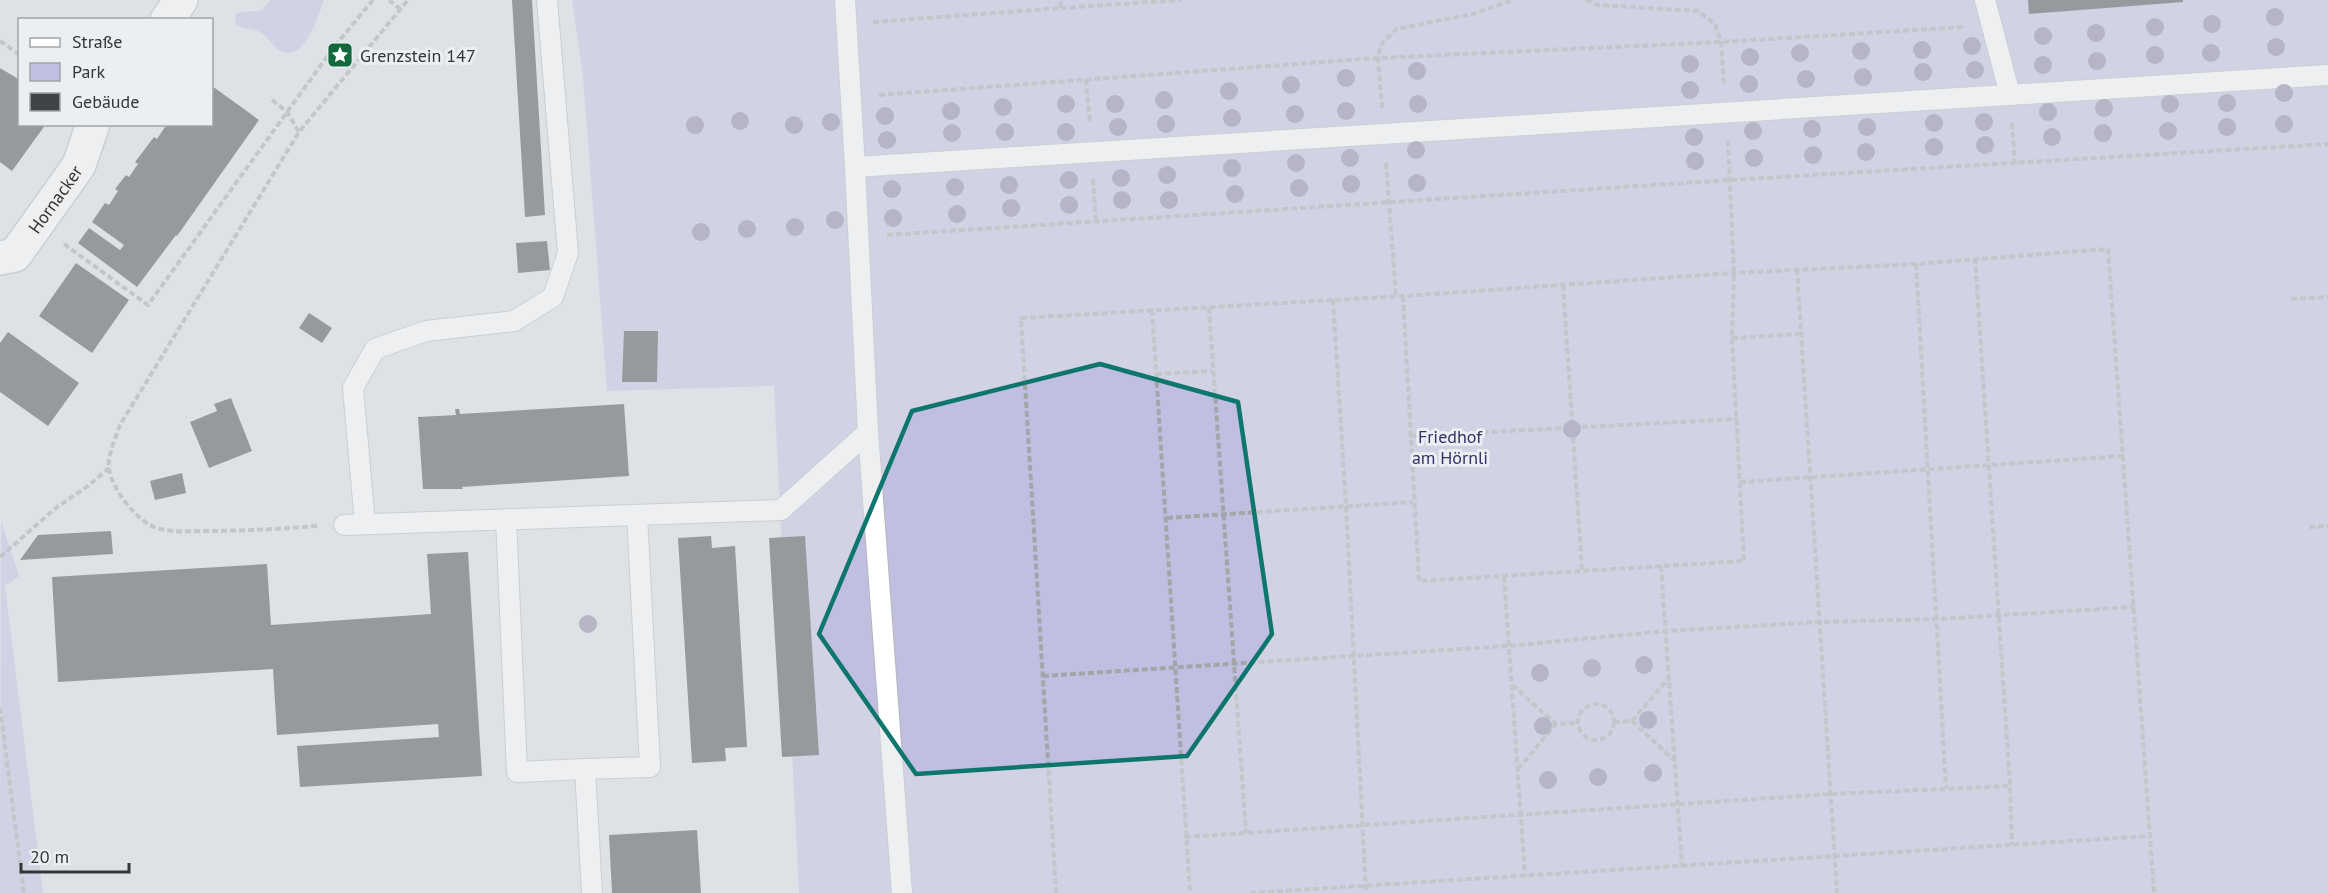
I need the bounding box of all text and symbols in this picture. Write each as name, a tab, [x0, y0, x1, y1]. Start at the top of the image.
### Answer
legend	[18, 18, 213, 126]
text: Straße	[72, 30, 123, 53]
place icon: Grenzstein 147	[325, 40, 355, 70]
place label: Grenzstein 147	[360, 44, 476, 67]
text: Park	[72, 60, 105, 83]
text: Gebäude	[72, 90, 139, 113]
street label: Hornacker	[23, 160, 87, 238]
park label: Friedhof am Hörnli	[1412, 425, 1488, 469]
scale bar	[21, 836, 129, 874]
text: 20 m	[30, 845, 69, 868]

